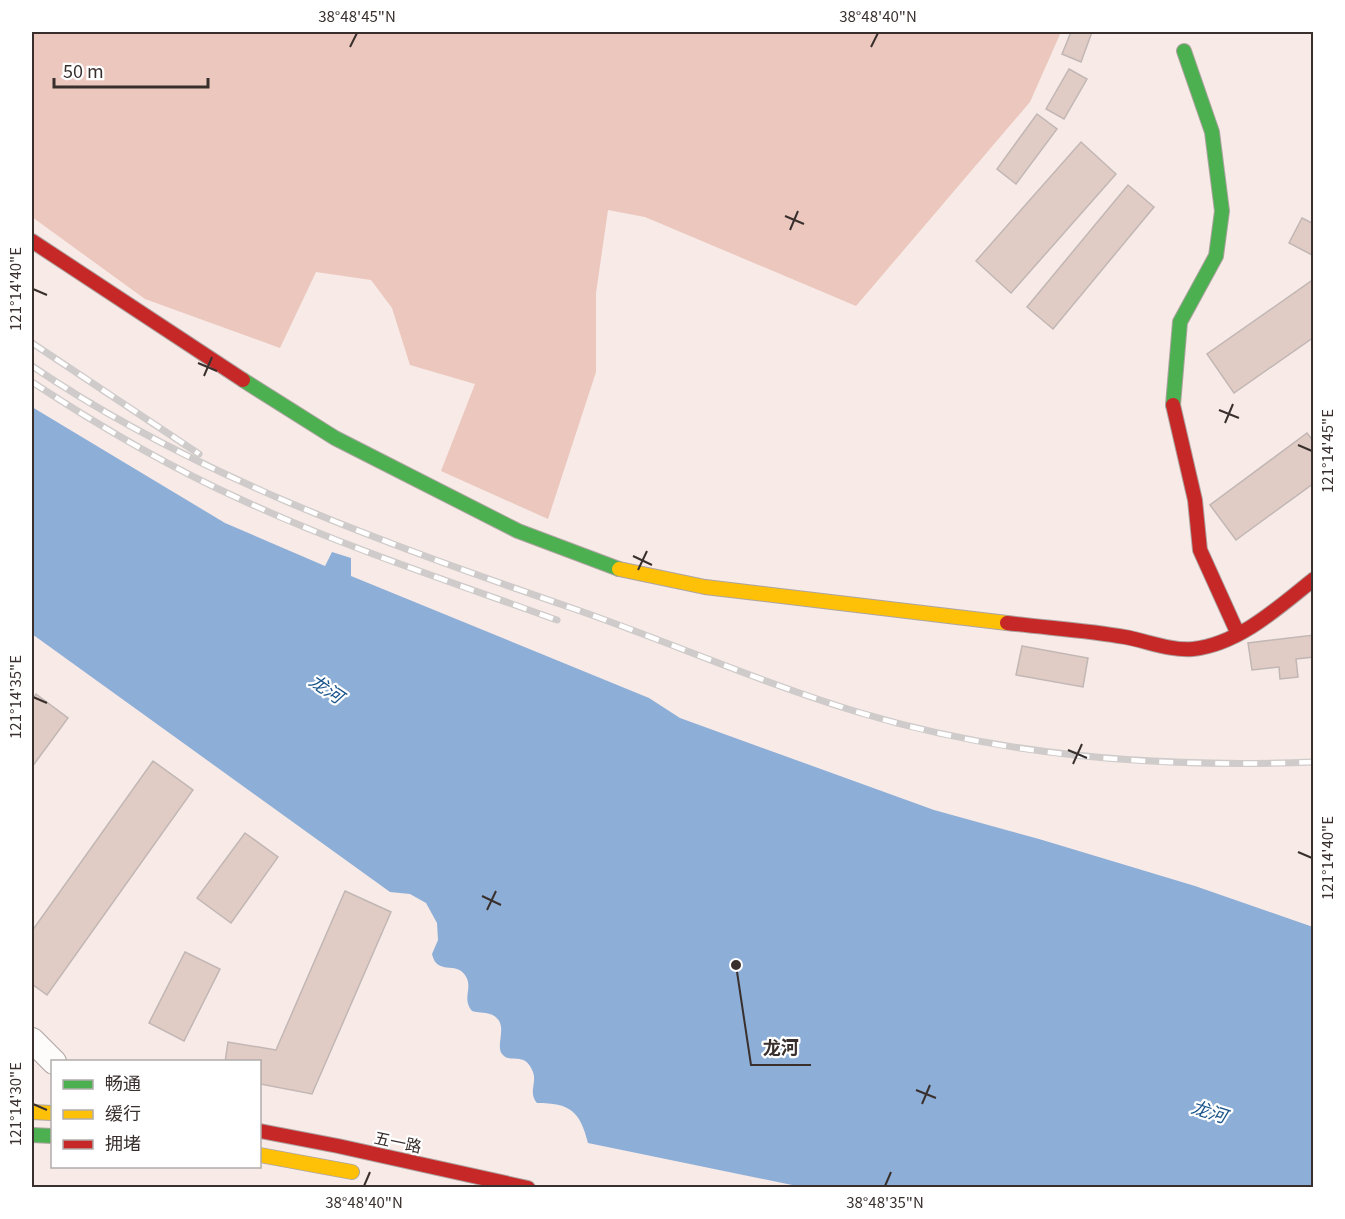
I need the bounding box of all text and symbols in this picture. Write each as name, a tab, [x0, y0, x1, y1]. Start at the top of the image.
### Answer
text: 38°48'45"N	[318, 5, 396, 26]
text: 38°48'40"N	[839, 5, 917, 26]
scale bar	[54, 51, 208, 89]
text: 50 m	[63, 57, 104, 83]
text: 121°14'40"E	[4, 247, 25, 331]
text: 121°14'45"E	[1316, 409, 1337, 493]
text: 121°14'35"E	[4, 655, 25, 739]
water label: 龙河	[305, 666, 352, 710]
text: 121°14'40"E	[1316, 816, 1337, 900]
callout: 龙河	[751, 1029, 811, 1065]
text: 龙河	[763, 1033, 799, 1059]
legend	[51, 1060, 261, 1168]
text: 121°14'30"E	[4, 1062, 25, 1146]
text: 畅通	[105, 1069, 141, 1095]
water label: 龙河	[1189, 1092, 1233, 1129]
text: 缓行	[105, 1099, 141, 1125]
street label: 五一路	[372, 1124, 424, 1158]
text: 拥堵	[105, 1129, 141, 1155]
text: 38°48'40"N	[325, 1191, 403, 1212]
text: 38°48'35"N	[846, 1191, 924, 1212]

